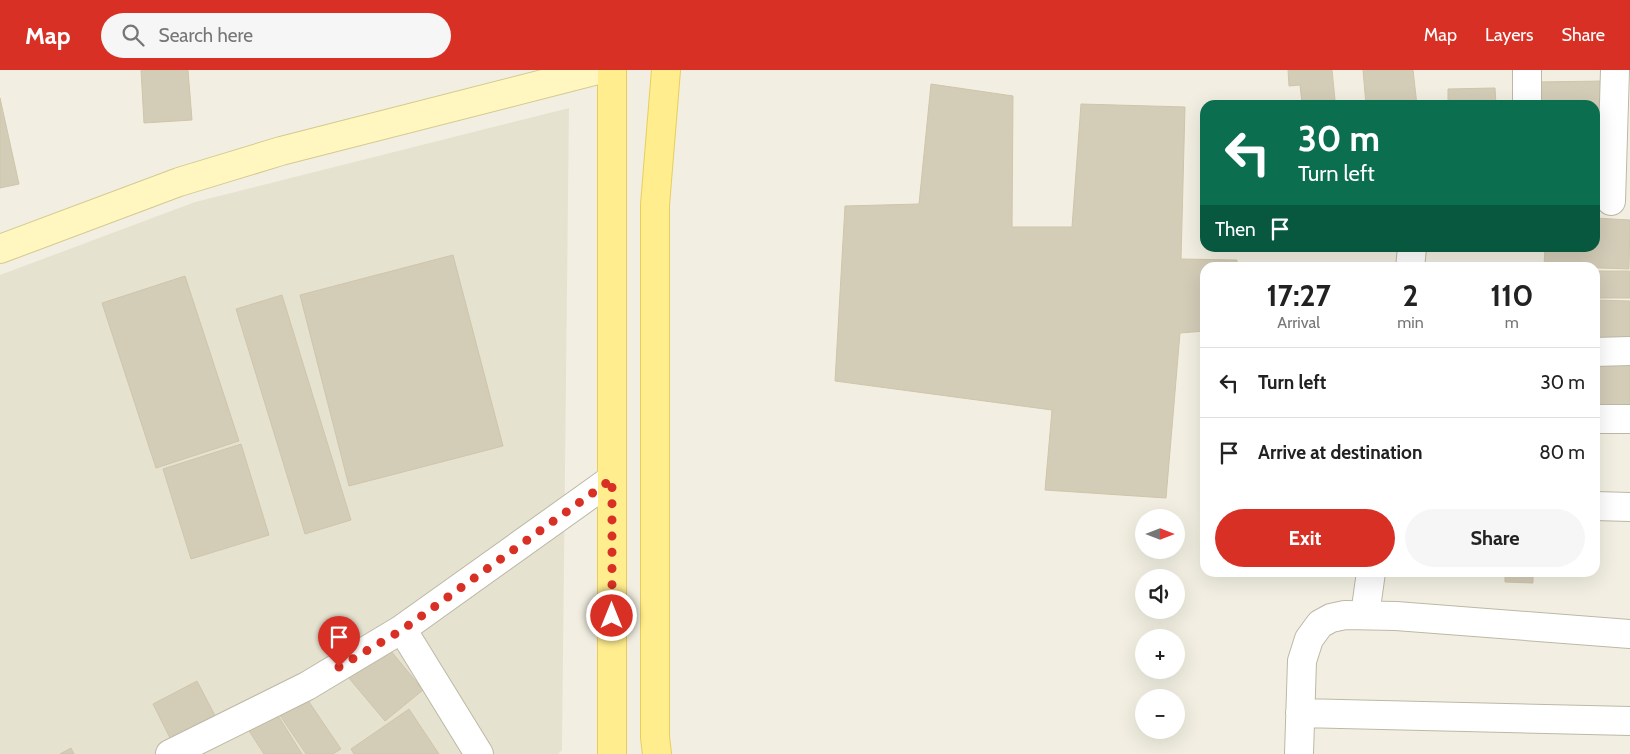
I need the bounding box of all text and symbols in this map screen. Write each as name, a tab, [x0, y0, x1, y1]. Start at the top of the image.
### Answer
search box	[101, 13, 451, 58]
text: Map	[25, 21, 71, 50]
icon: search	[119, 21, 147, 49]
text: Search here	[159, 24, 253, 47]
text: Map	[1424, 24, 1457, 46]
text: Layers	[1485, 24, 1534, 46]
text: Share	[1562, 24, 1605, 46]
text: 30 m	[1298, 117, 1380, 160]
icon: left	[1215, 120, 1280, 185]
text: Turn left	[1298, 160, 1375, 187]
icon: arrive	[1266, 215, 1294, 243]
text: Then	[1215, 218, 1256, 241]
text: 17:27	[1267, 277, 1331, 314]
text: 2	[1402, 277, 1418, 314]
text: 110	[1490, 277, 1533, 314]
text: Arrival	[1277, 313, 1320, 332]
text: min	[1397, 313, 1424, 332]
text: m	[1505, 313, 1519, 332]
icon: left	[1215, 369, 1243, 397]
text: Turn left	[1258, 371, 1326, 394]
text: 30 m	[1541, 371, 1585, 394]
icon: arrive	[1215, 439, 1243, 467]
text: Arrive at destination	[1258, 441, 1422, 464]
text: 80 m	[1539, 441, 1585, 464]
north arrow	[1135, 509, 1185, 559]
map controls	[1135, 509, 1185, 739]
button: Exit	[1215, 509, 1395, 567]
button: Share	[1405, 509, 1585, 567]
button: sound	[1135, 569, 1185, 619]
position arrow	[585, 589, 637, 641]
pin	[318, 616, 360, 667]
icon: arrive	[325, 623, 353, 651]
button: +	[1135, 629, 1185, 679]
button: −	[1135, 689, 1185, 739]

